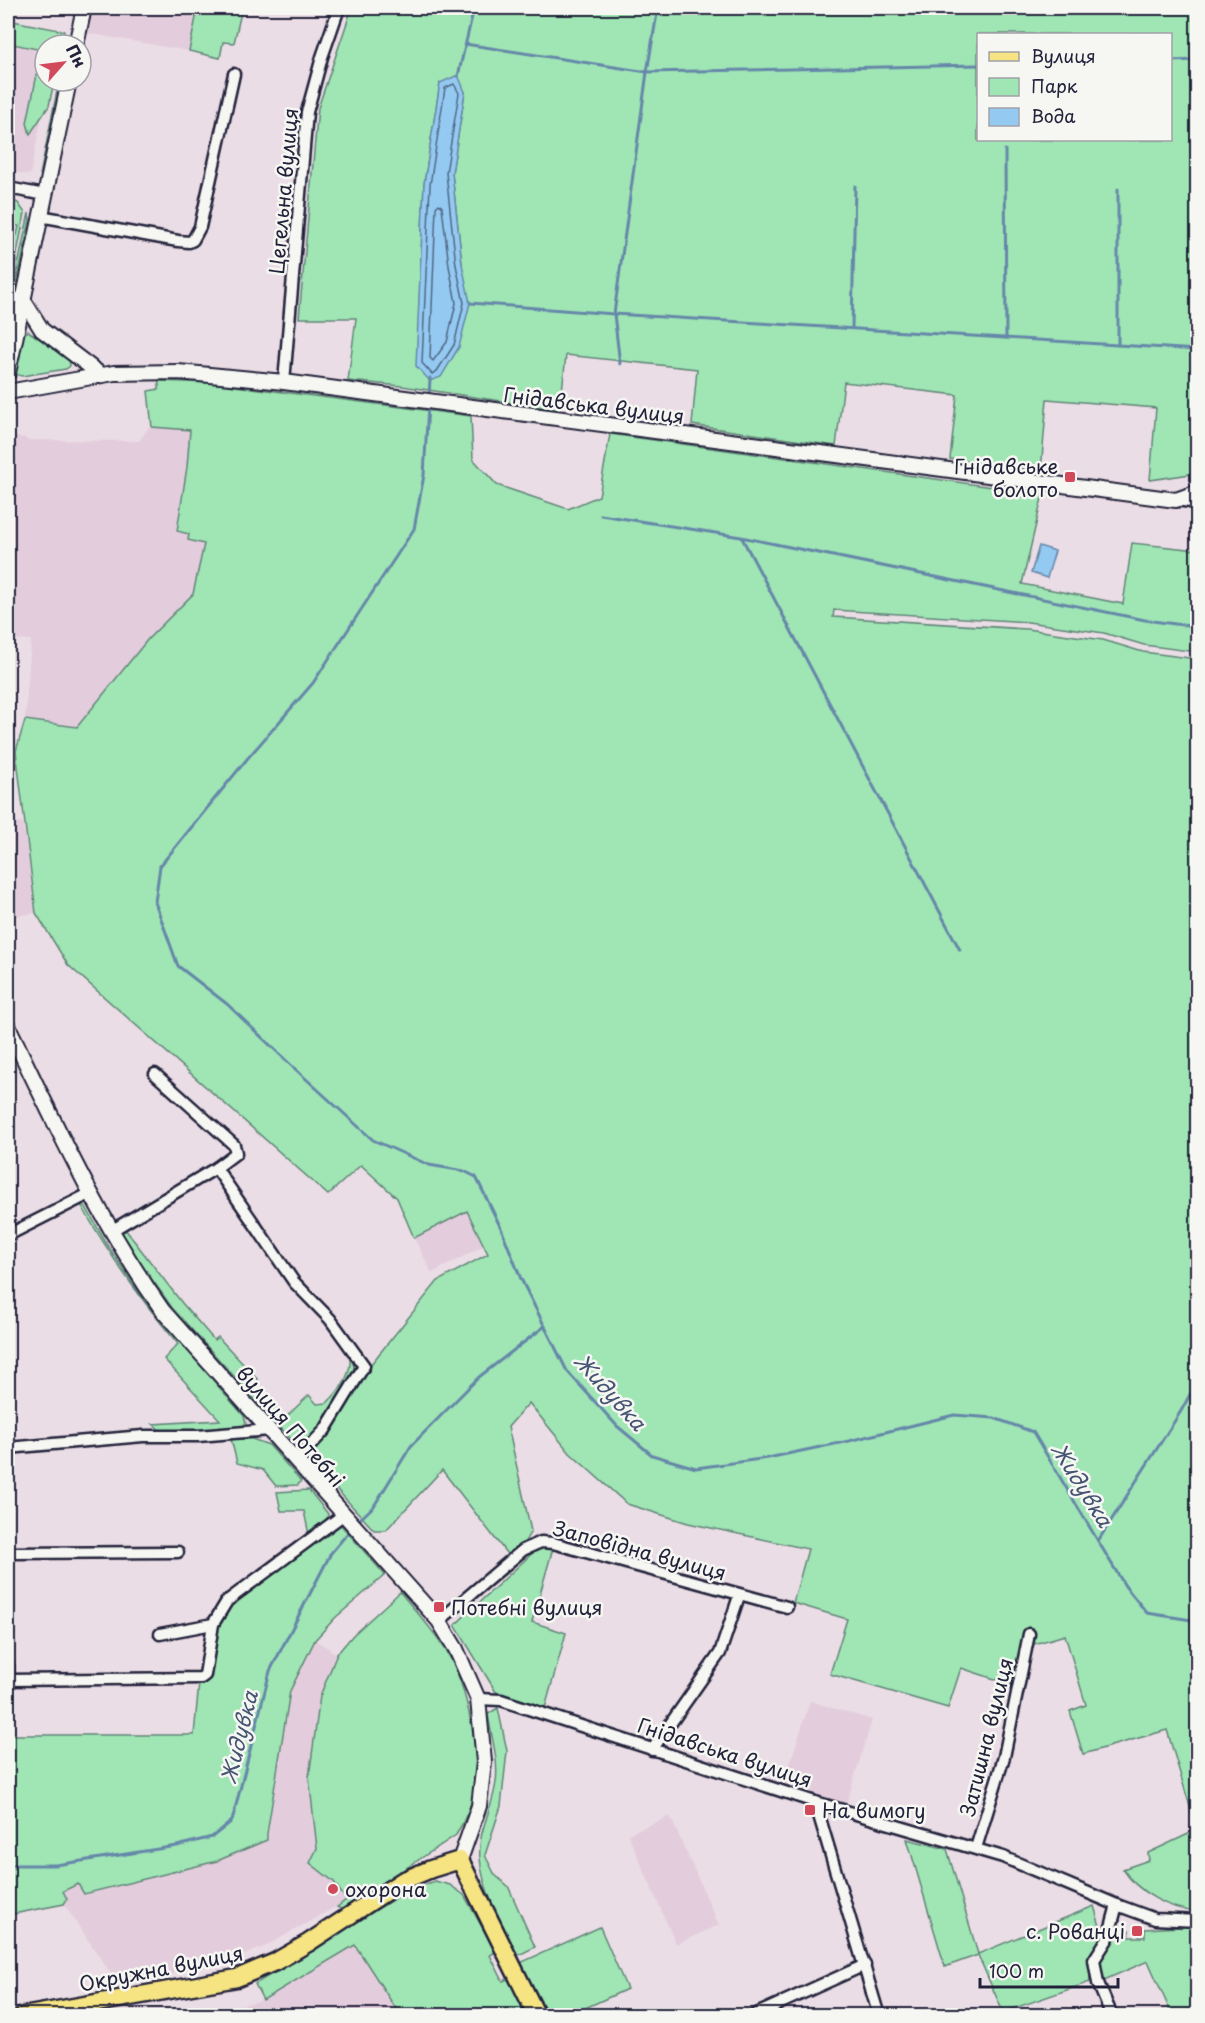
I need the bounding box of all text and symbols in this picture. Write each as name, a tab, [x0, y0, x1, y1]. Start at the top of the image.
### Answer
north arrow	[33, 33, 93, 93]
legend	[977, 33, 1172, 141]
text: Пн	[61, 40, 93, 71]
text: Вулиця	[1031, 42, 1096, 69]
text: Парк	[1031, 72, 1078, 99]
text: Вода	[1031, 102, 1076, 129]
street label: Цегельна вулиця	[261, 107, 305, 275]
street label: Гнідавська вулиця	[502, 379, 686, 431]
place label: Гнідавське болото	[954, 451, 1058, 504]
marker: Гнідавське болото	[1063, 470, 1077, 484]
water label: Жидувка	[567, 1345, 655, 1438]
street label: вулиця Потебні	[230, 1359, 352, 1493]
water label: Жидувка	[1044, 1435, 1122, 1533]
street label: Заповідна вулиця	[550, 1513, 730, 1587]
place label: Потебні вулиця	[451, 1592, 603, 1622]
marker: Потебні вулиця	[432, 1600, 446, 1614]
street label: Затишна вулиця	[952, 1655, 1020, 1819]
water label: Жидувка	[211, 1686, 265, 1787]
street label: Гнідавська вулиця	[634, 1710, 816, 1794]
place label: На вимогу	[822, 1795, 925, 1825]
marker: На вимогу	[803, 1803, 817, 1817]
place label: охорона	[345, 1874, 427, 1904]
marker: охорона	[326, 1882, 340, 1896]
place label: с. Рованці	[1026, 1916, 1125, 1946]
marker: с. Рованці	[1130, 1924, 1144, 1938]
street label: Окружна вулиця	[76, 1937, 246, 1999]
scale bar	[980, 1951, 1118, 1989]
text: 100 m	[989, 1957, 1044, 1984]

